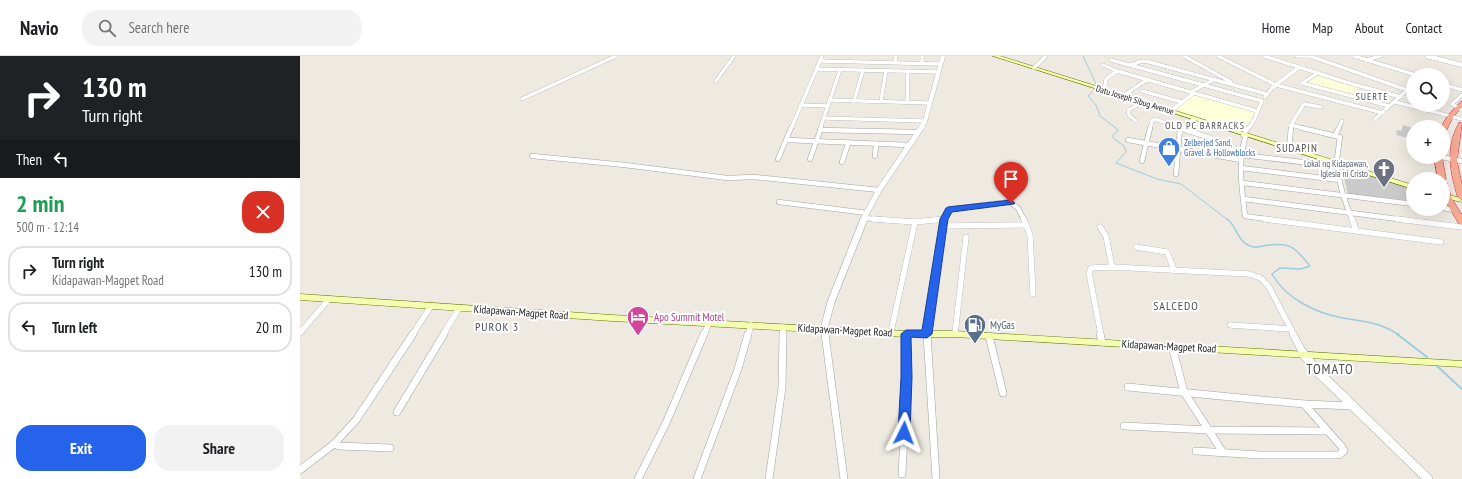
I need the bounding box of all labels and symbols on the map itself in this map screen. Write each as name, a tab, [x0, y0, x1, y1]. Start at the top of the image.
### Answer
street label: Datu Joseph Sibug Avenue	[1095, 82, 1176, 117]
district label: SUERTE	[1356, 90, 1388, 103]
district label: OLD PC BARRACKS	[1165, 119, 1245, 132]
shop icon: Zelberjed Sand, Gravel & Hollowblocks	[1156, 135, 1182, 168]
place label: Zelberjed Sand, Gravel & Hollowblocks	[1184, 137, 1255, 158]
district label: SUDAPIN	[1276, 141, 1318, 155]
church icon: Lokal ng Kidapawan, Iglesia ni Cristo	[1371, 156, 1397, 189]
place label: Lokal ng Kidapawan, Iglesia ni Cristo	[1304, 158, 1368, 179]
pin	[994, 162, 1028, 203]
district label: SALCEDO	[1153, 298, 1199, 313]
street label: Kidapawan-Magpet Road	[473, 302, 569, 322]
hotel icon: Apo Summit Motel	[625, 304, 651, 337]
place label: Apo Summit Motel	[654, 310, 725, 324]
fuel station icon: MyGas	[962, 312, 988, 345]
place label: MyGas	[990, 318, 1015, 332]
district label: PUROK 3	[475, 319, 519, 334]
street label: Kidapawan-Magpet Road	[797, 321, 893, 339]
street label: Kidapawan-Magpet Road	[1121, 337, 1217, 355]
district label: TOMATO	[1306, 360, 1354, 378]
position arrow	[883, 412, 925, 454]

